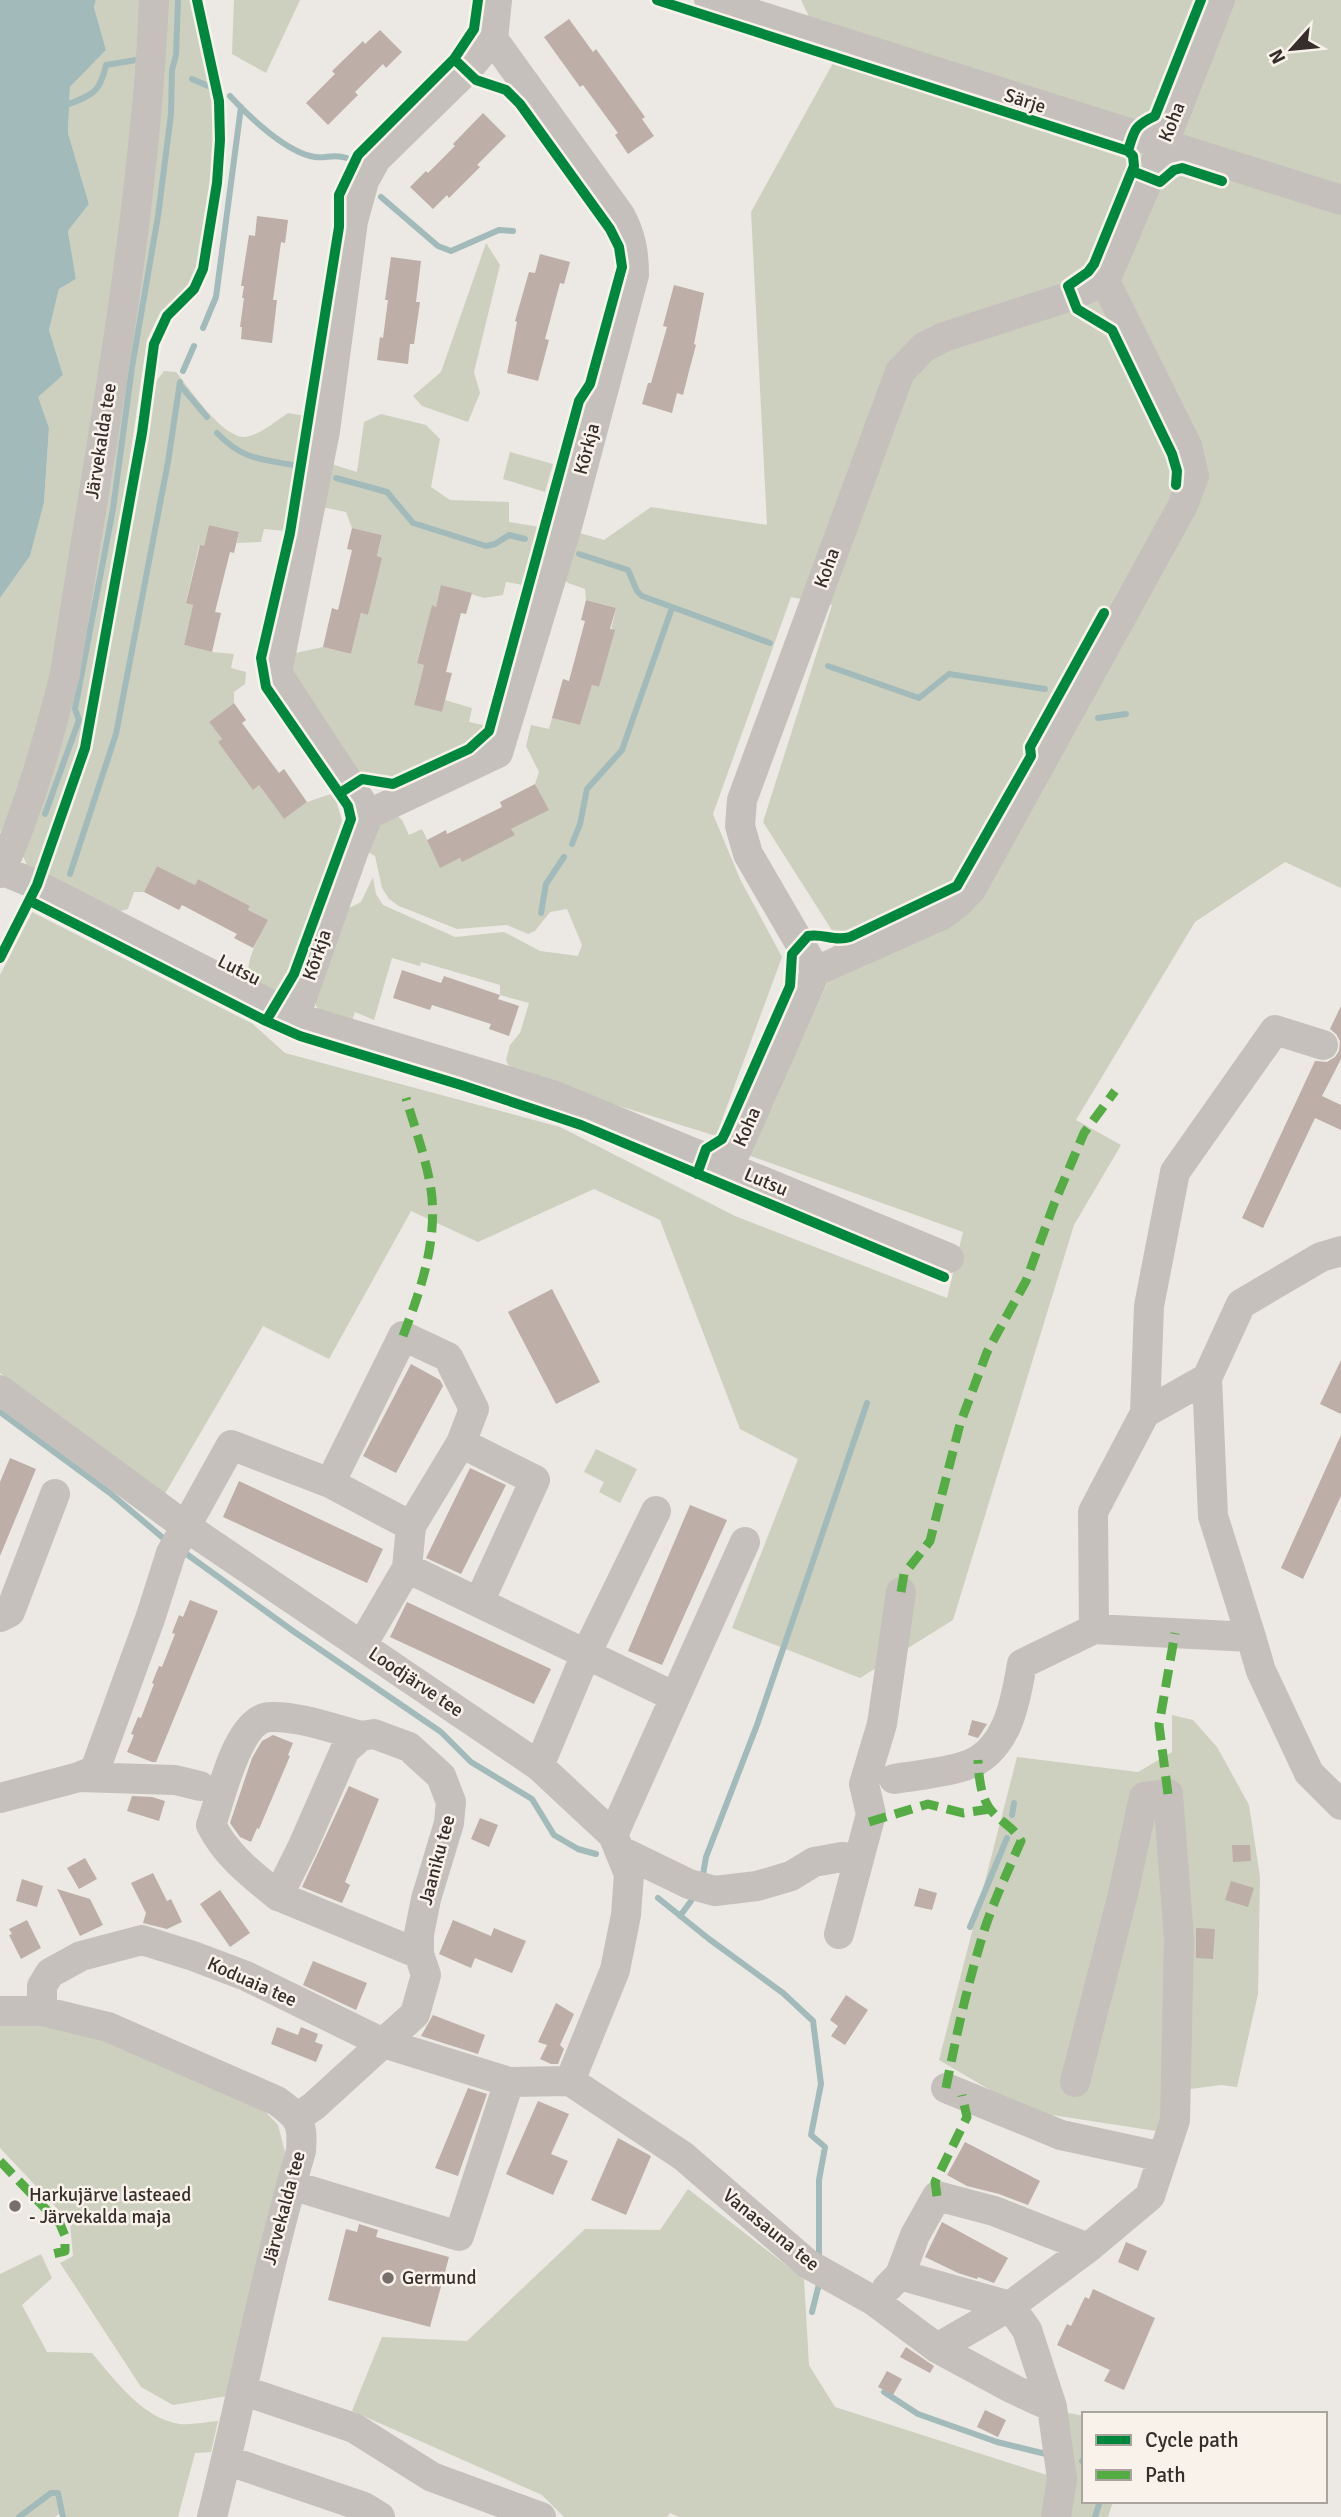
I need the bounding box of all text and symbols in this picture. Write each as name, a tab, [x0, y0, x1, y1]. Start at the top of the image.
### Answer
north arrow	[1257, 14, 1327, 84]
text: N	[1264, 45, 1291, 68]
street label: Särje	[1001, 83, 1049, 119]
street label: Koha	[1153, 99, 1191, 145]
street label: Järvekalda tee	[80, 381, 122, 501]
street label: Kõrkja	[569, 421, 605, 477]
street label: Koha	[809, 545, 845, 591]
street label: Kõrkja	[297, 926, 337, 984]
street label: Lutsu	[213, 949, 265, 991]
street label: Koha	[728, 1103, 766, 1151]
street label: Lutsu	[740, 1162, 792, 1202]
street label: Loodjärve tee	[364, 1642, 468, 1722]
street label: Jaaniku tee	[413, 1812, 461, 1908]
street label: Koduaia tee	[204, 1952, 300, 2012]
street label: Järvekalda tee	[257, 2148, 311, 2268]
place label: Harkujärve lasteaed - Järvekalda maja	[29, 2183, 191, 2229]
street label: Vanasauna tee	[718, 2184, 824, 2276]
marker: Harkujärve lasteaed - Järvekalda maja	[7, 2198, 23, 2214]
place label: Germund	[402, 2266, 477, 2290]
marker: Germund	[380, 2270, 396, 2286]
legend	[1082, 2412, 1327, 2503]
text: Cycle path	[1145, 2427, 1239, 2453]
text: Path	[1145, 2462, 1186, 2488]

